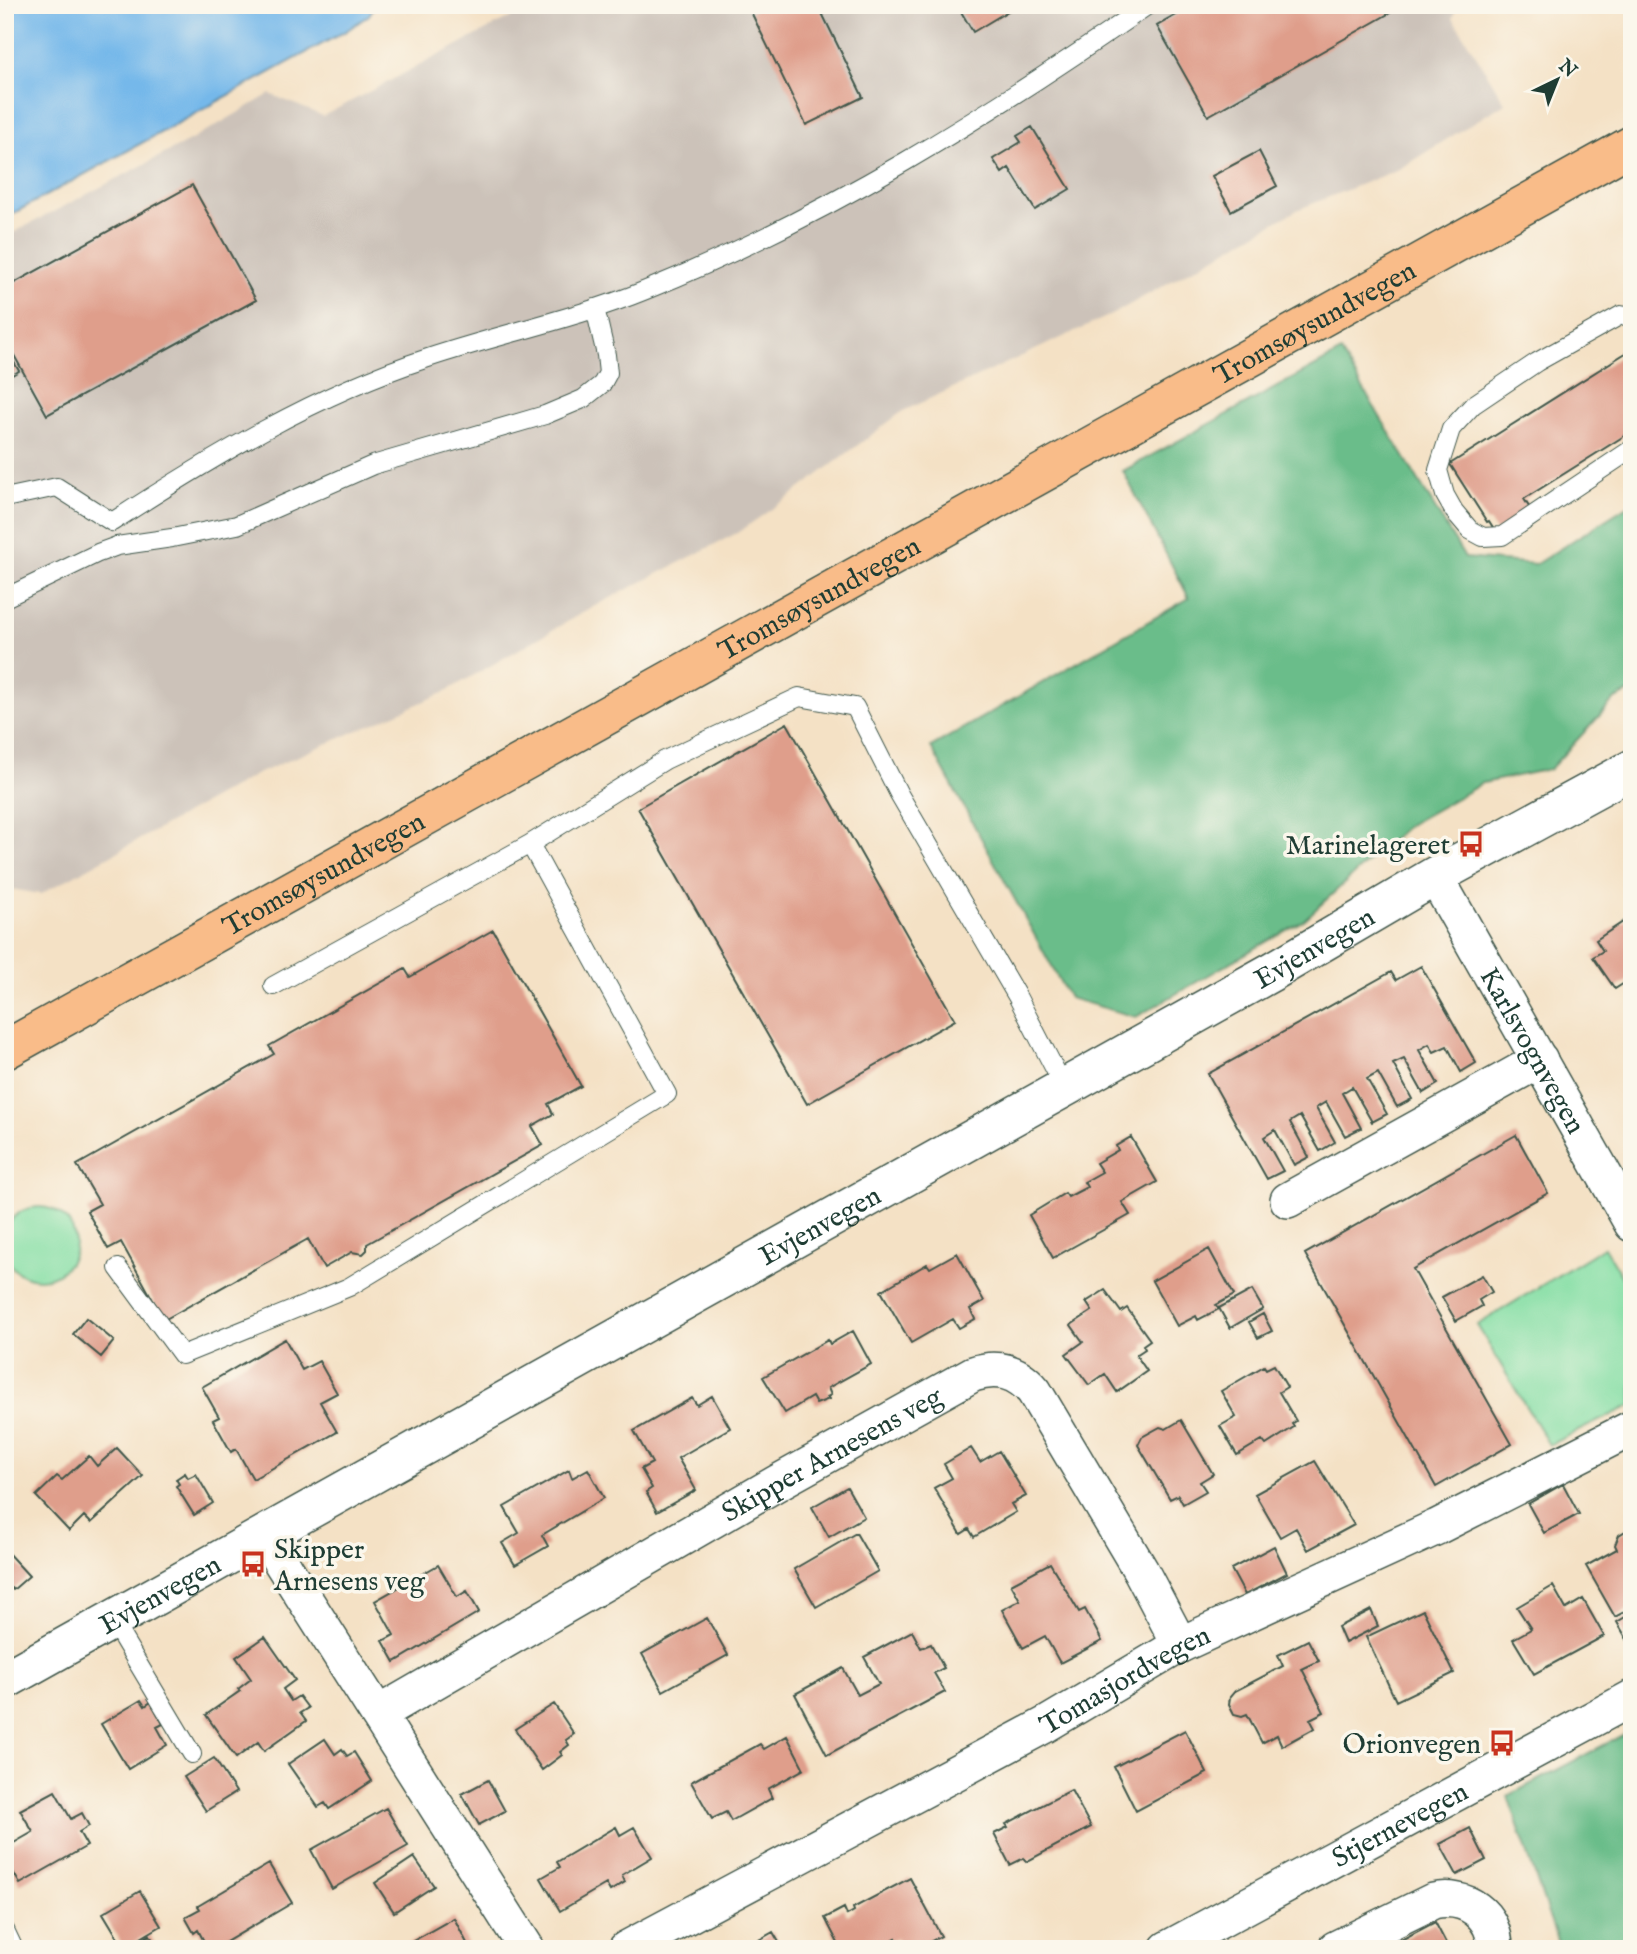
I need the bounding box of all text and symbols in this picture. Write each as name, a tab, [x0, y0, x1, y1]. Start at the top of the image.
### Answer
north arrow	[1522, 46, 1592, 116]
text: N	[1552, 54, 1582, 84]
street label: Tromsøysundvegen	[1208, 254, 1423, 394]
street label: Tromsøysundvegen	[713, 529, 927, 670]
street label: Tromsøysundvegen	[217, 805, 432, 945]
place label: Marinelageret	[1285, 829, 1450, 864]
bus stop icon: Marinelageret	[1456, 829, 1486, 859]
street label: Evjenvegen	[1249, 900, 1382, 998]
street label: Karlsvognvegen	[1470, 962, 1592, 1141]
street label: Evjenvegen	[754, 1179, 888, 1275]
street label: Skipper Arnesens veg	[716, 1379, 950, 1531]
place label: Skipper Arnesens veg	[273, 1533, 426, 1600]
street label: Evjenvegen	[94, 1548, 228, 1644]
bus stop icon: Skipper Arnesens veg	[238, 1549, 268, 1579]
street label: Tomasjordvegen	[1034, 1619, 1216, 1744]
place label: Orionvegen	[1342, 1728, 1481, 1763]
bus stop icon: Orionvegen	[1487, 1728, 1517, 1758]
street label: Stjernevegen	[1326, 1775, 1475, 1877]

